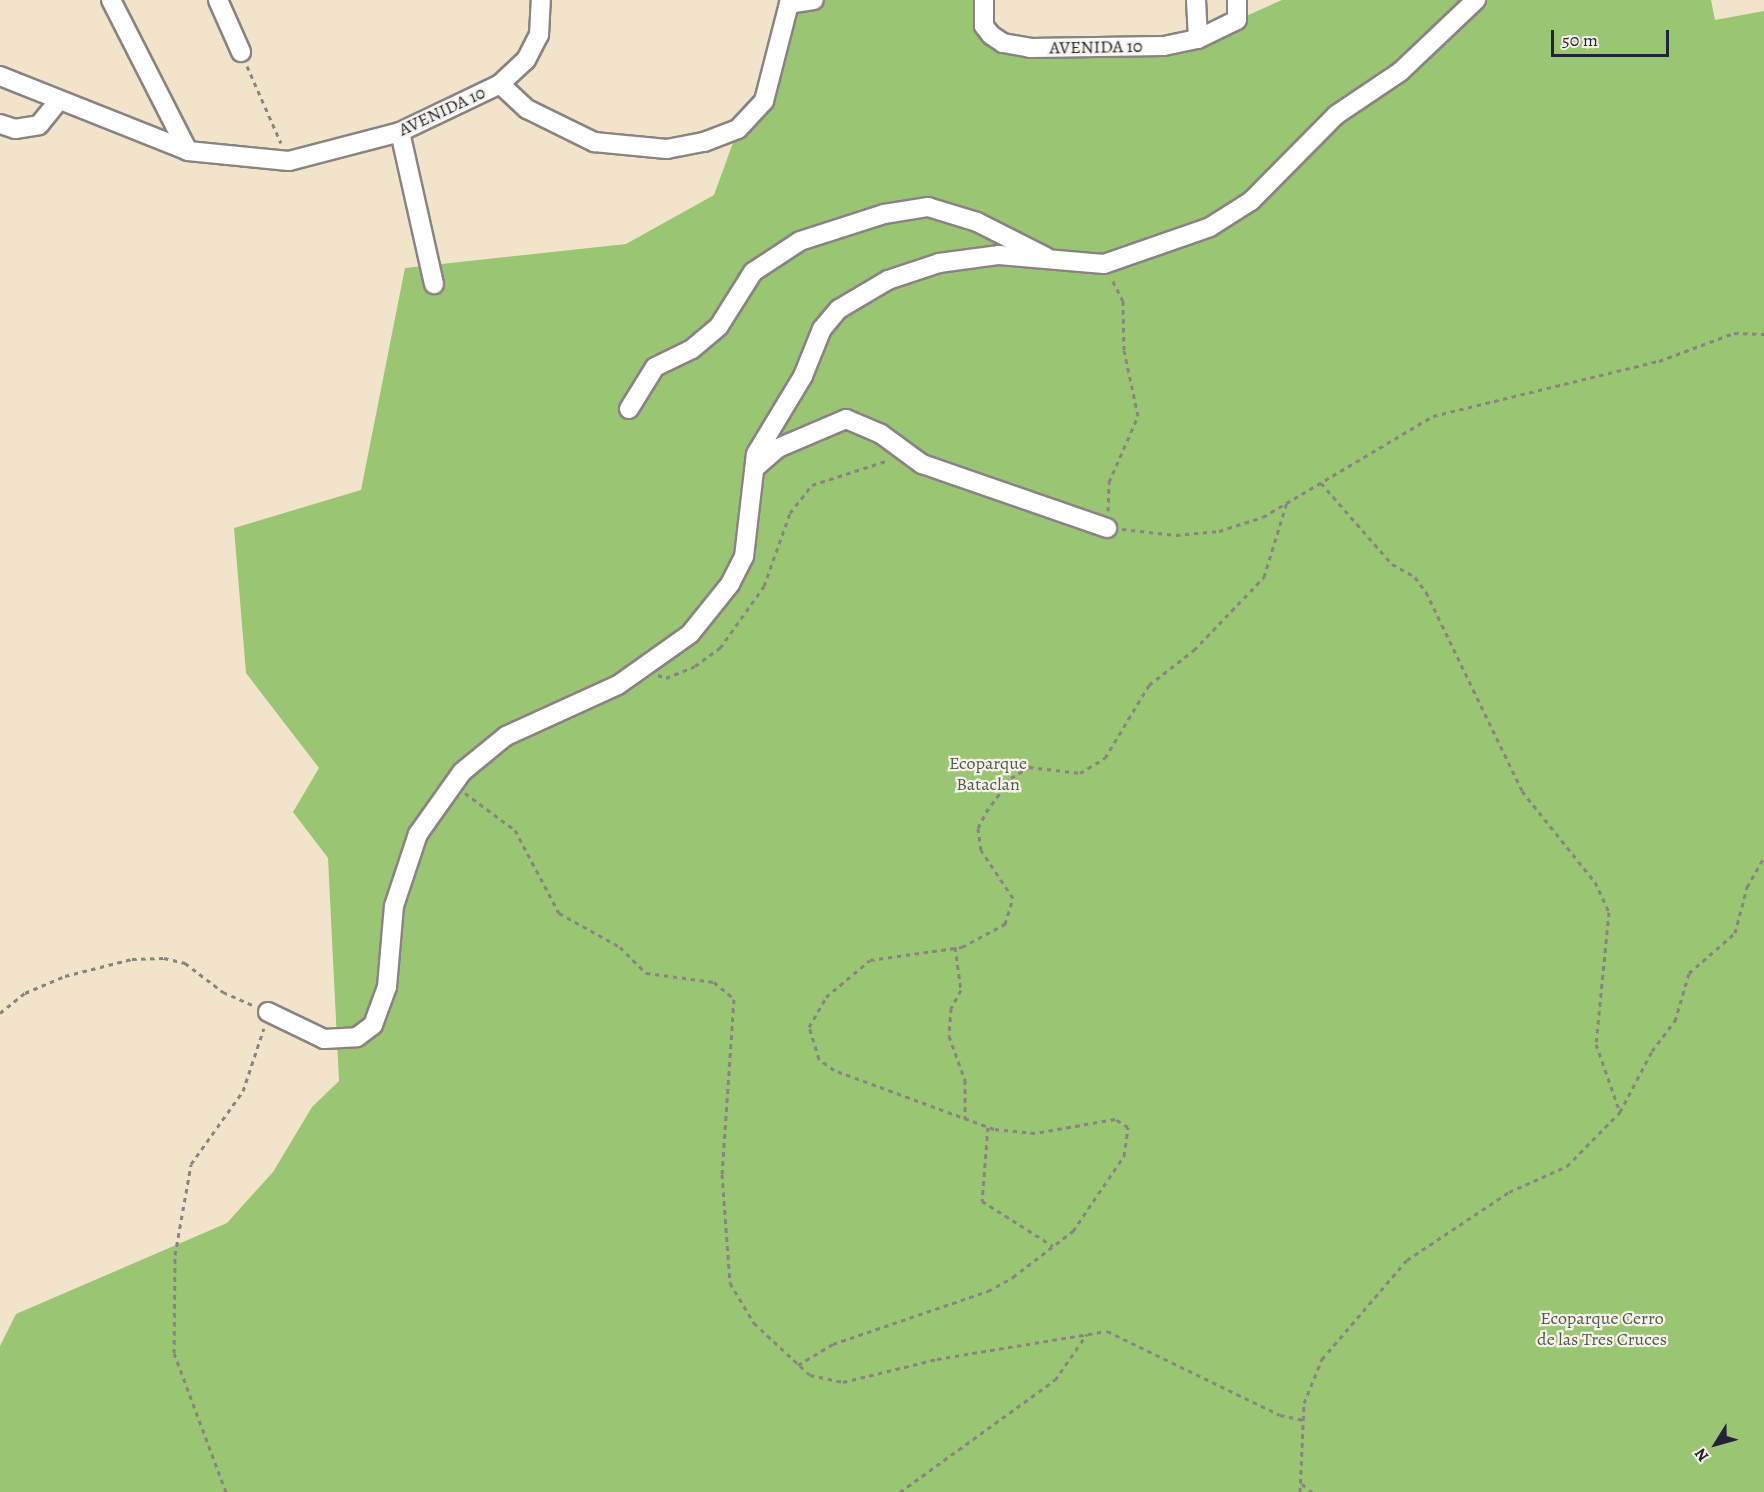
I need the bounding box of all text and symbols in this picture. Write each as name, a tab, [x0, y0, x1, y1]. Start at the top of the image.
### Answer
scale bar	[1554, 18, 1672, 56]
text: 50 m	[1562, 28, 1598, 52]
street label: AVENIDA 10	[1049, 35, 1143, 59]
street label: AVENIDA 10	[395, 82, 489, 140]
park label: Ecoparque Bataclan	[949, 753, 1027, 795]
park label: Ecoparque Cerro de las Tres Cruces	[1537, 1308, 1667, 1350]
north arrow	[1686, 1414, 1746, 1474]
text: N	[1689, 1444, 1714, 1466]

